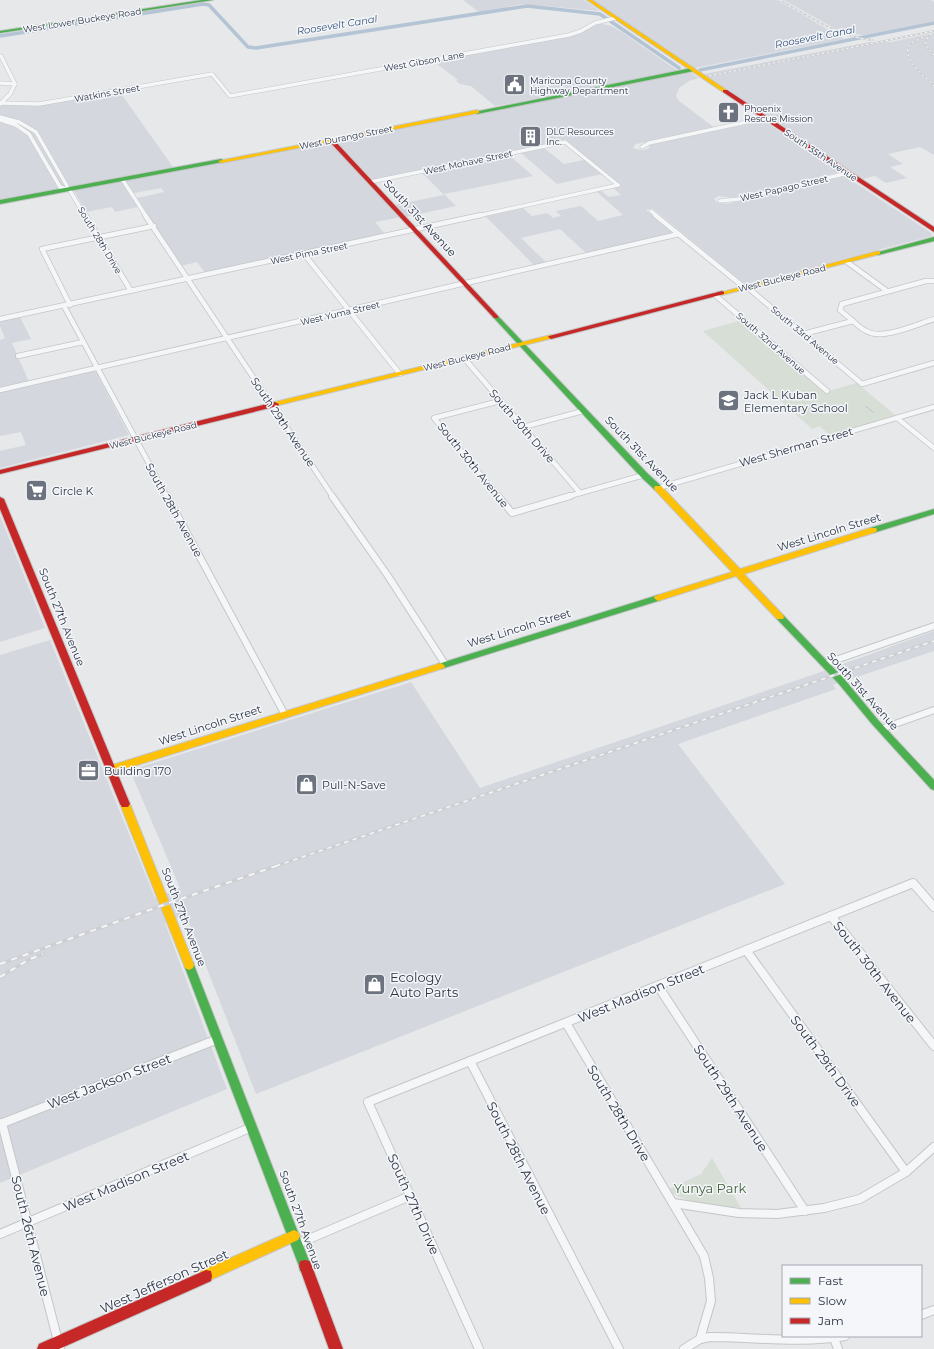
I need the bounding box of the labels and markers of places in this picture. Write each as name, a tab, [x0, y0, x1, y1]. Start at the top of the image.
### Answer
public building icon: Maricopa County Highway Department	[502, 72, 528, 98]
place label: Maricopa County Highway Department	[530, 75, 629, 96]
church icon: Phoenix Rescue Mission	[716, 100, 742, 126]
place label: Phoenix Rescue Mission	[744, 103, 813, 124]
building icon: DLC Resources Inc.	[517, 123, 543, 149]
place label: DLC Resources Inc.	[546, 126, 614, 147]
school or university icon: Jack L Kuban Elementary School	[715, 388, 741, 414]
place label: Jack L Kuban Elementary School	[743, 388, 848, 415]
supermarket icon: Circle K	[24, 478, 50, 504]
place label: Circle K	[52, 484, 94, 498]
office icon: Building 170	[75, 758, 101, 784]
place label: Building 170	[104, 764, 171, 778]
shop icon: Pull-N-Save	[294, 772, 320, 798]
place label: Pull-N-Save	[322, 778, 386, 792]
place label: Ecology Auto Parts	[390, 969, 458, 1000]
shop icon: Ecology Auto Parts	[361, 971, 387, 997]

